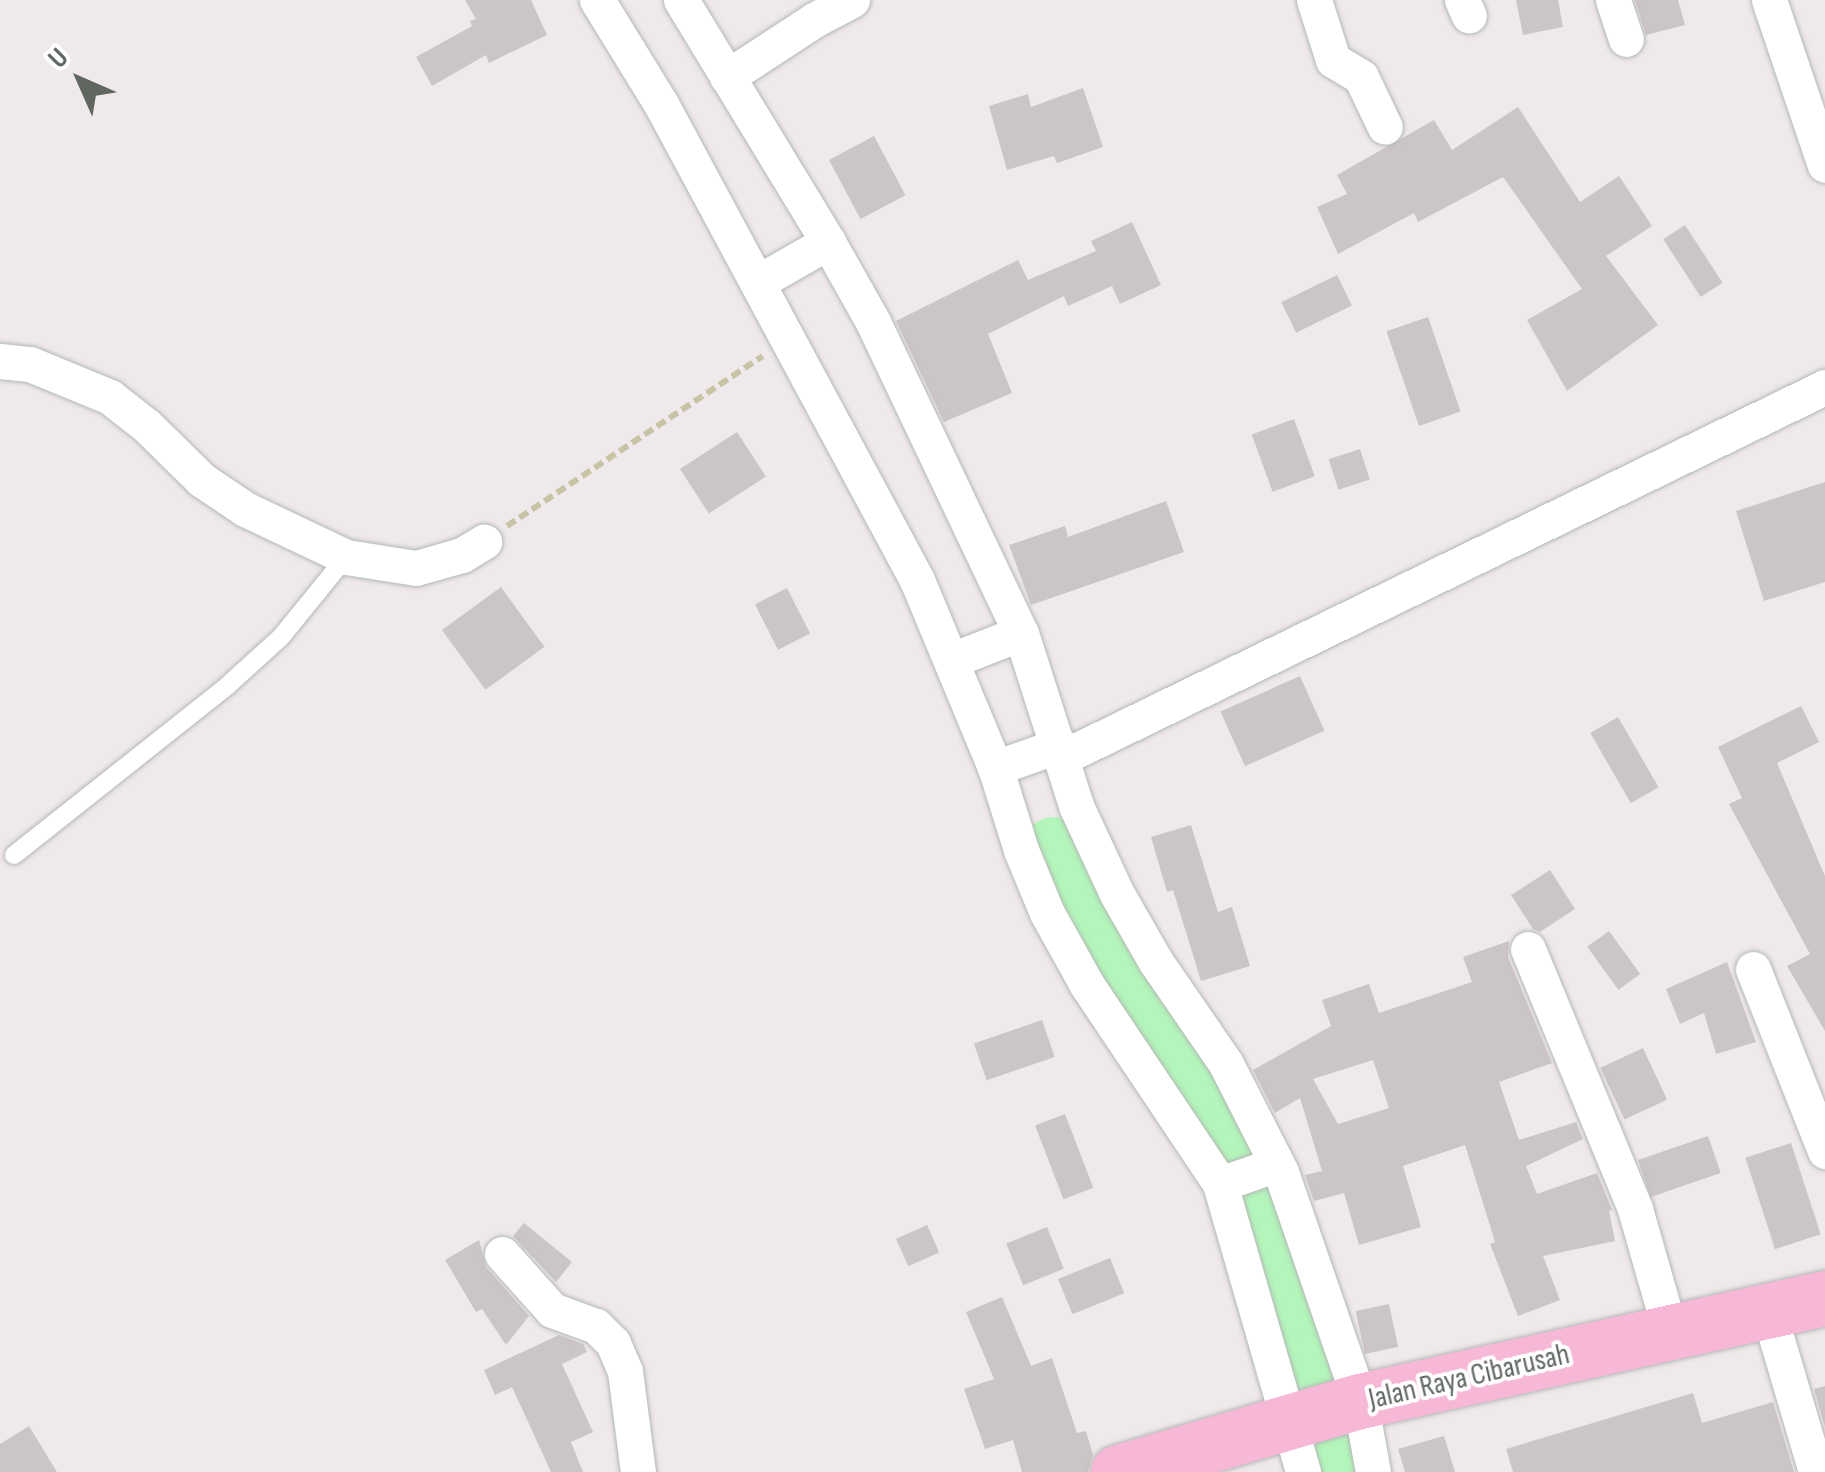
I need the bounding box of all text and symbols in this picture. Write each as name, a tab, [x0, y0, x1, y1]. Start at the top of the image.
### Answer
north arrow	[30, 30, 130, 130]
text: U	[42, 42, 75, 75]
street label: Jalan Raya Cibarusah	[1365, 1336, 1573, 1418]

